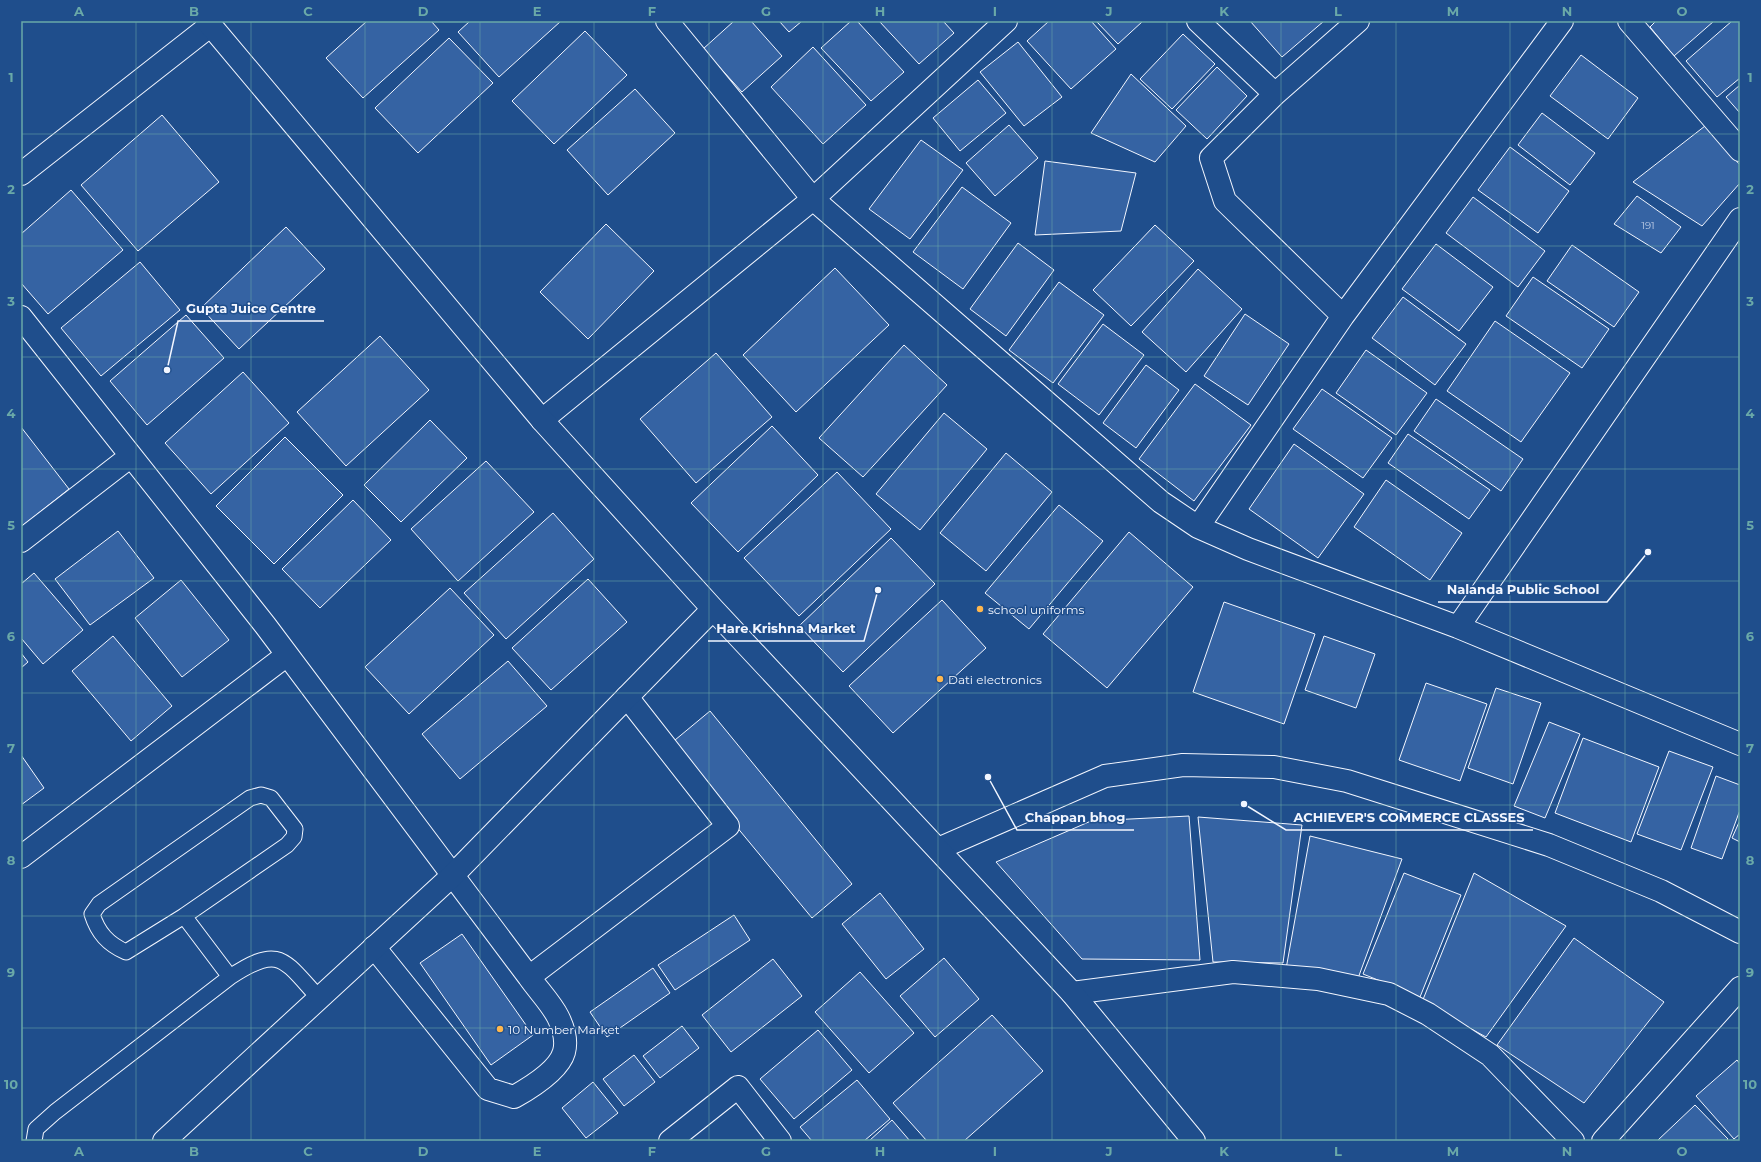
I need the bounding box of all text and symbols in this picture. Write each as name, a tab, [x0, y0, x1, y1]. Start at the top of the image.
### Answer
text: A	[73, 3, 85, 19]
text: B	[189, 3, 199, 19]
text: C	[303, 3, 313, 19]
text: D	[418, 3, 429, 19]
text: E	[533, 3, 542, 19]
text: F	[648, 3, 656, 19]
text: G	[761, 3, 771, 19]
text: H	[875, 3, 885, 19]
text: I	[993, 3, 997, 19]
text: J	[1104, 3, 1113, 19]
text: K	[1219, 3, 1229, 19]
text: L	[1334, 3, 1342, 19]
text: M	[1447, 3, 1459, 19]
text: N	[1562, 3, 1572, 19]
text: O	[1677, 3, 1688, 19]
text: 1	[8, 69, 14, 85]
text: 1	[1747, 69, 1753, 85]
text: 2	[7, 181, 15, 197]
text: 2	[1746, 181, 1754, 197]
house number: 191	[1641, 219, 1655, 232]
text: 3	[6, 293, 15, 309]
text: 3	[1745, 293, 1754, 309]
callout: Gupta Juice Centre	[178, 296, 324, 321]
text: Gupta Juice Centre	[186, 300, 316, 316]
text: 4	[7, 405, 16, 421]
text: 4	[1746, 405, 1755, 421]
text: 5	[7, 517, 15, 533]
text: 5	[1746, 517, 1754, 533]
callout: Nalanda Public School	[1438, 577, 1607, 602]
text: Nalanda Public School	[1447, 581, 1599, 597]
place label: school uniforms	[988, 602, 1084, 617]
marker: school uniforms	[975, 604, 985, 614]
callout: Hare Krishna Market	[708, 616, 864, 641]
text: Hare Krishna Market	[716, 620, 856, 636]
text: 6	[7, 628, 16, 644]
text: 6	[1746, 628, 1755, 644]
place label: Dati electronics	[948, 672, 1042, 687]
marker: Dati electronics	[935, 674, 945, 684]
text: 7	[7, 740, 15, 756]
text: 7	[1746, 740, 1754, 756]
callout: Chappan bhog	[1017, 805, 1134, 830]
callout: ACHIEVER'S COMMERCE CLASSES	[1286, 805, 1533, 830]
text: Chappan bhog	[1025, 809, 1125, 825]
text: ACHIEVER'S COMMERCE CLASSES	[1292, 809, 1525, 825]
text: 8	[7, 852, 16, 868]
text: 8	[1746, 852, 1755, 868]
text: 9	[7, 964, 15, 980]
text: 9	[1746, 964, 1754, 980]
place label: 10 Number Market	[508, 1022, 620, 1037]
marker: 10 Number Market	[495, 1024, 505, 1034]
text: 10	[4, 1076, 18, 1092]
text: 10	[1743, 1076, 1757, 1092]
text: A	[73, 1143, 85, 1159]
text: B	[189, 1143, 199, 1159]
text: C	[303, 1143, 313, 1159]
text: D	[418, 1143, 429, 1159]
text: E	[533, 1143, 542, 1159]
text: F	[648, 1143, 656, 1159]
text: G	[761, 1143, 771, 1159]
text: H	[875, 1143, 885, 1159]
text: I	[993, 1143, 997, 1159]
text: J	[1104, 1143, 1113, 1159]
text: K	[1219, 1143, 1229, 1159]
text: L	[1334, 1143, 1342, 1159]
text: M	[1447, 1143, 1459, 1159]
text: N	[1562, 1143, 1572, 1159]
text: O	[1677, 1143, 1688, 1159]

